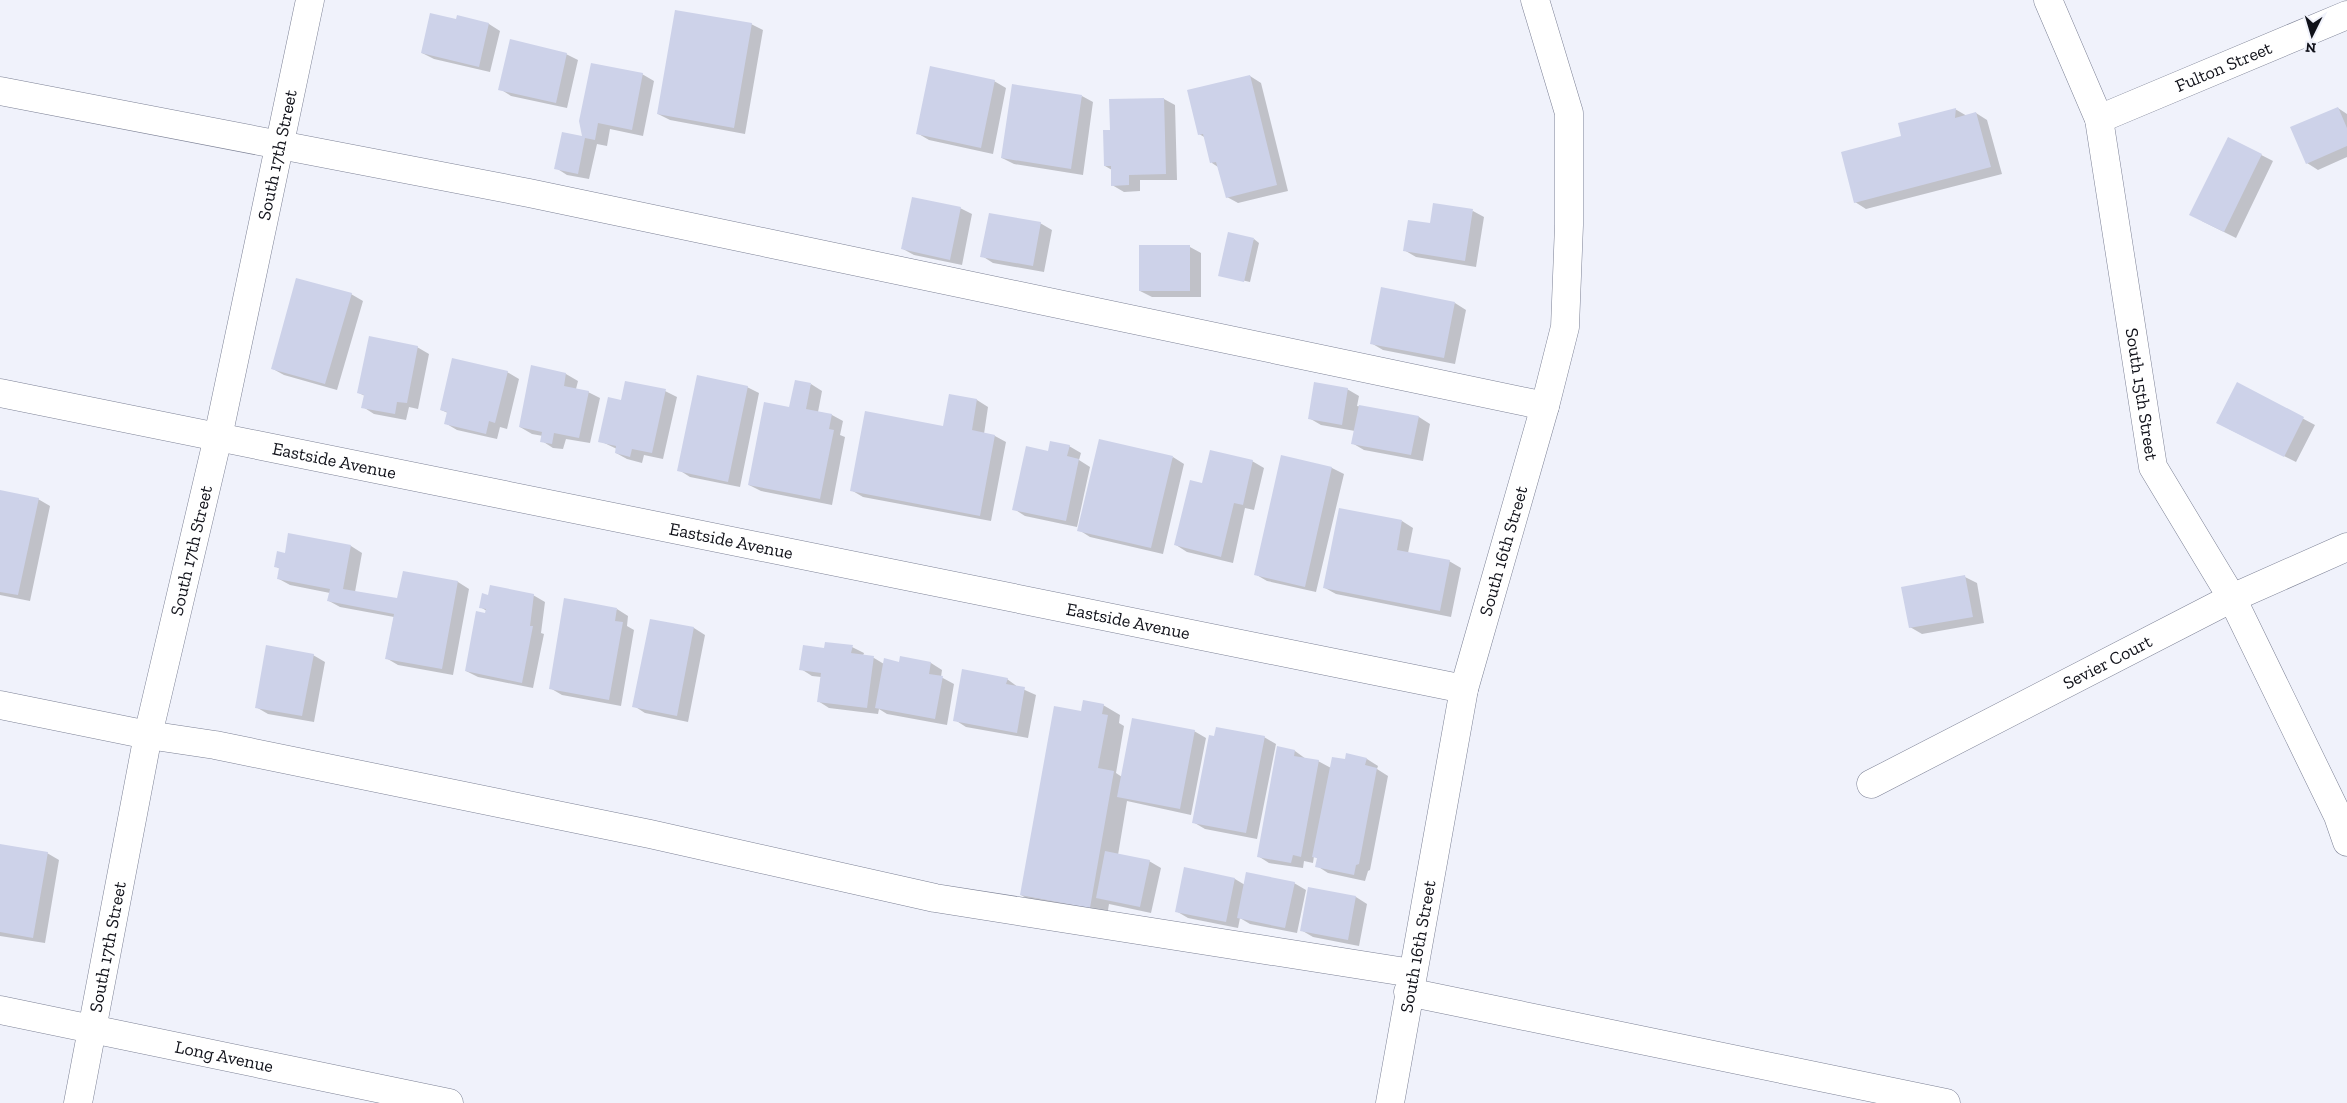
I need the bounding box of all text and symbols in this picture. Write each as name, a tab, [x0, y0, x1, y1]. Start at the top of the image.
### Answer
north arrow	[2287, 10, 2337, 60]
street label: Fulton Street	[2172, 37, 2275, 97]
text: N	[2305, 38, 2317, 56]
street label: South 17th Street	[253, 87, 302, 222]
street label: South 15th Street	[2121, 326, 2163, 462]
street label: Eastside Avenue	[270, 437, 398, 484]
street label: South 17th Street	[165, 483, 217, 618]
street label: South 16th Street	[1474, 483, 1533, 619]
street label: Eastside Avenue	[667, 518, 795, 564]
street label: Eastside Avenue	[1064, 598, 1192, 644]
street label: Sevier Court	[2059, 630, 2156, 694]
street label: South 16th Street	[1395, 878, 1441, 1015]
street label: South 17th Street	[84, 879, 131, 1014]
street label: Long Avenue	[173, 1036, 275, 1077]

